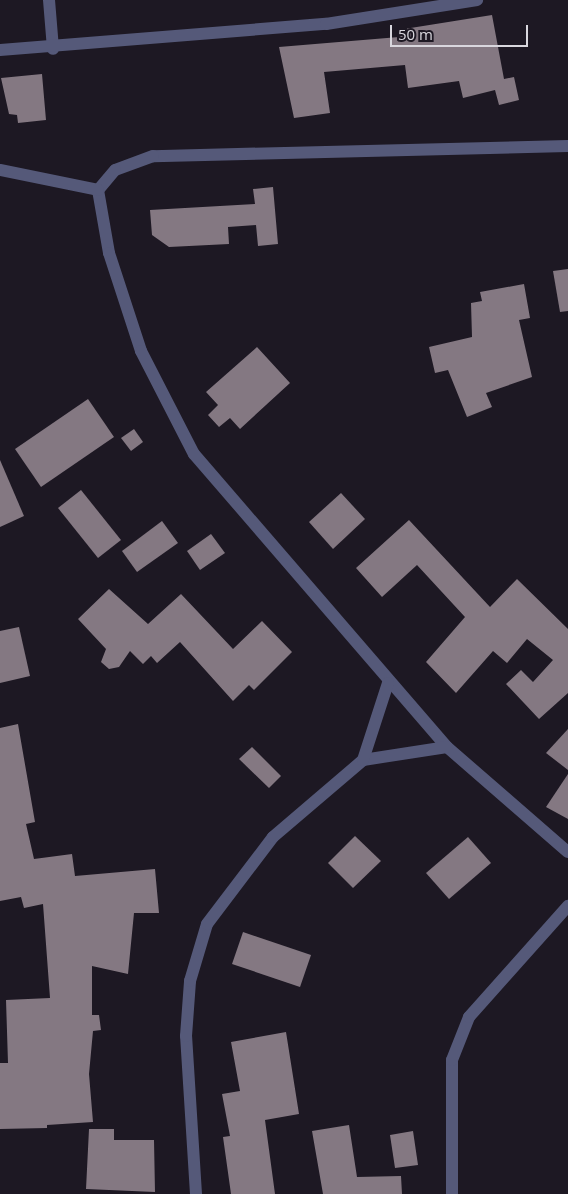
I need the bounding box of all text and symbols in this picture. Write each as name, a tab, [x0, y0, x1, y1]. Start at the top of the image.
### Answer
scale bar	[393, 15, 530, 47]
text: 50 m	[398, 24, 433, 44]

